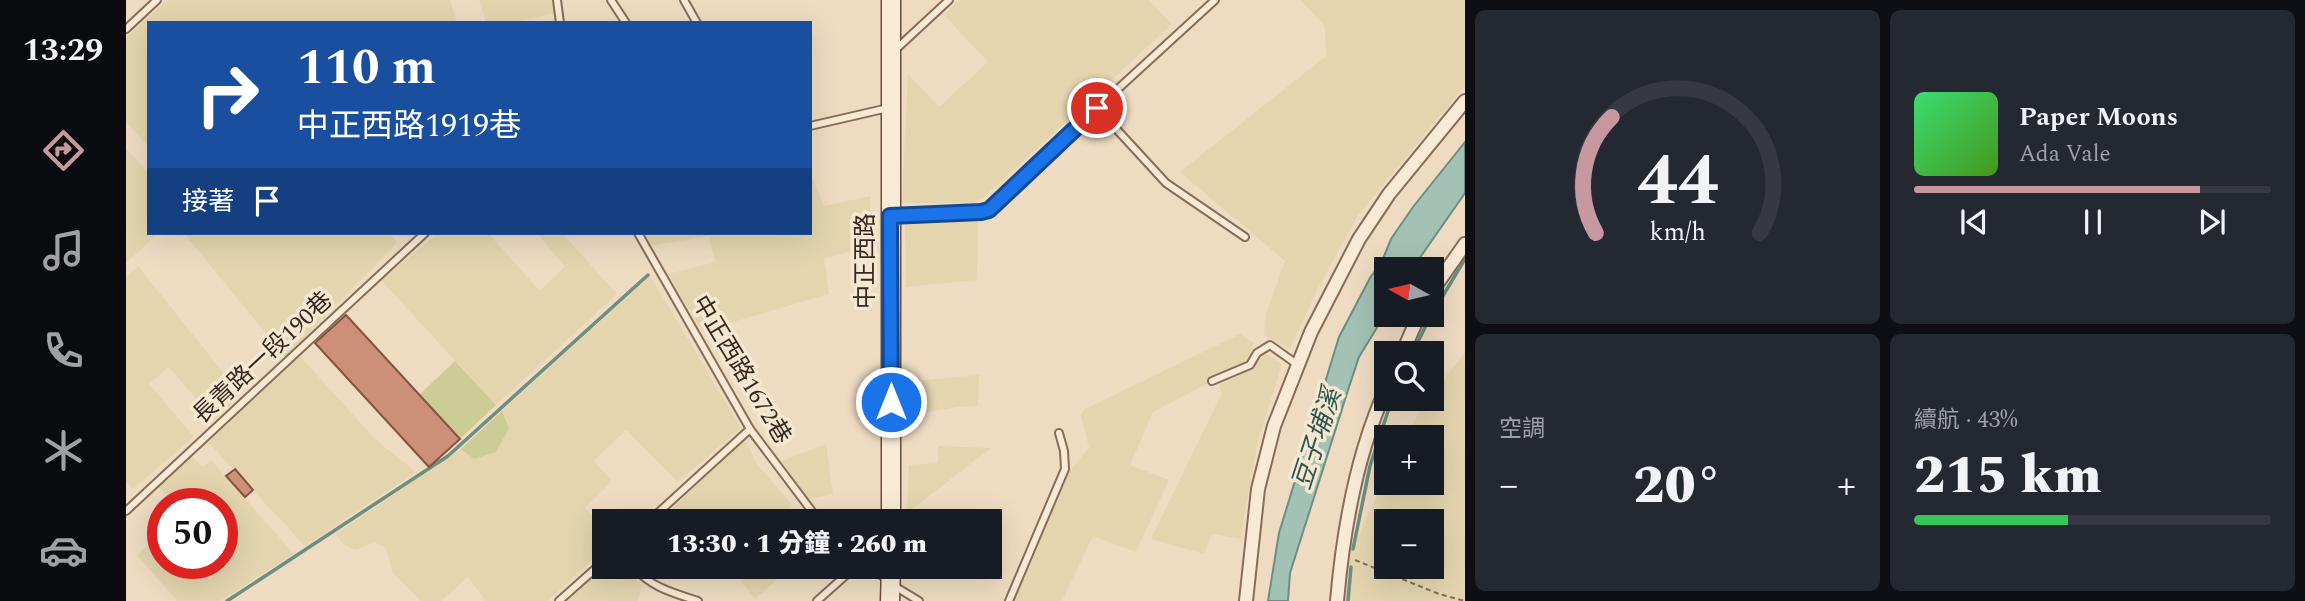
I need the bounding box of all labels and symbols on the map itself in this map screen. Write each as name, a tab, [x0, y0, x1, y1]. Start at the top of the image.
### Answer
pin	[1067, 78, 1127, 138]
street label: 中正西路	[848, 213, 884, 309]
north arrow	[1374, 257, 1444, 327]
street label: 長青路一段190巷	[185, 283, 341, 433]
street label: 中正西路1672巷	[682, 289, 800, 451]
position arrow	[854, 365, 928, 439]
water label: 豆子埔溪	[1282, 380, 1353, 495]
speed limit sign: 50	[147, 488, 238, 579]

